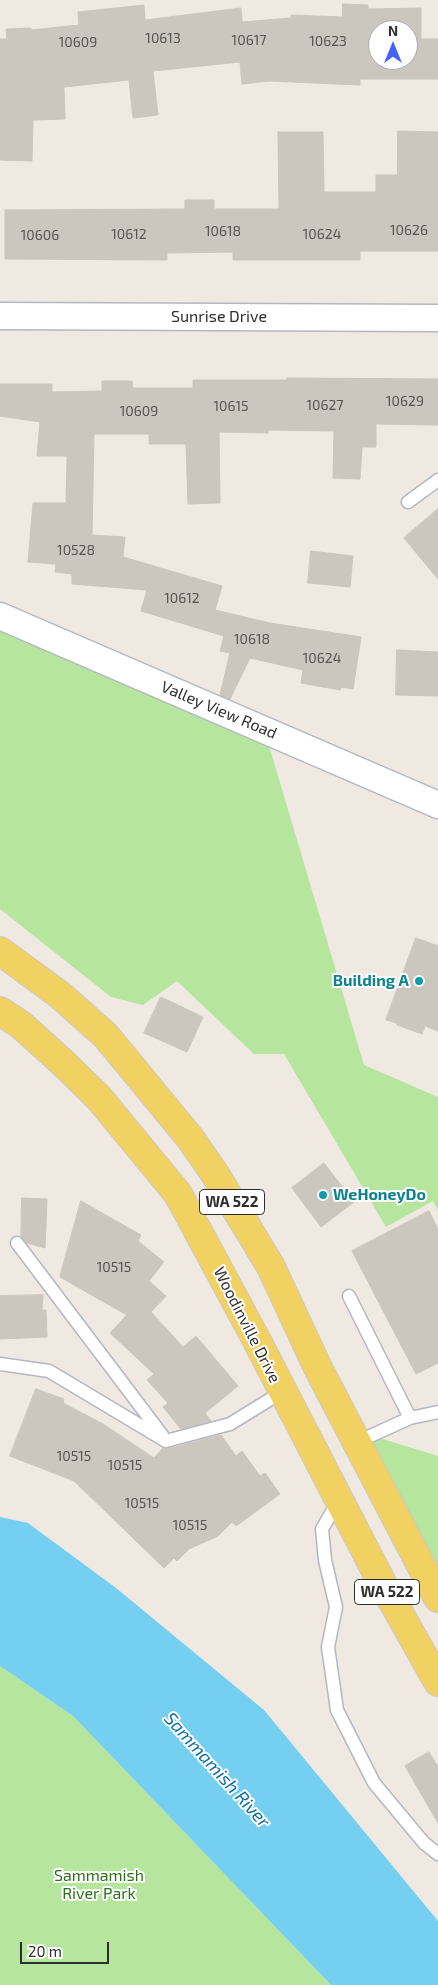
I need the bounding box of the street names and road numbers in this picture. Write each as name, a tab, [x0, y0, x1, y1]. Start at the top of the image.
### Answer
street label: Sunrise Drive	[171, 307, 267, 327]
street label: Valley View Road	[158, 677, 280, 743]
road number: WA 522	[200, 1190, 264, 1214]
street label: Woodinville Drive	[209, 1264, 285, 1386]
road number: WA 522	[354, 1580, 420, 1604]

